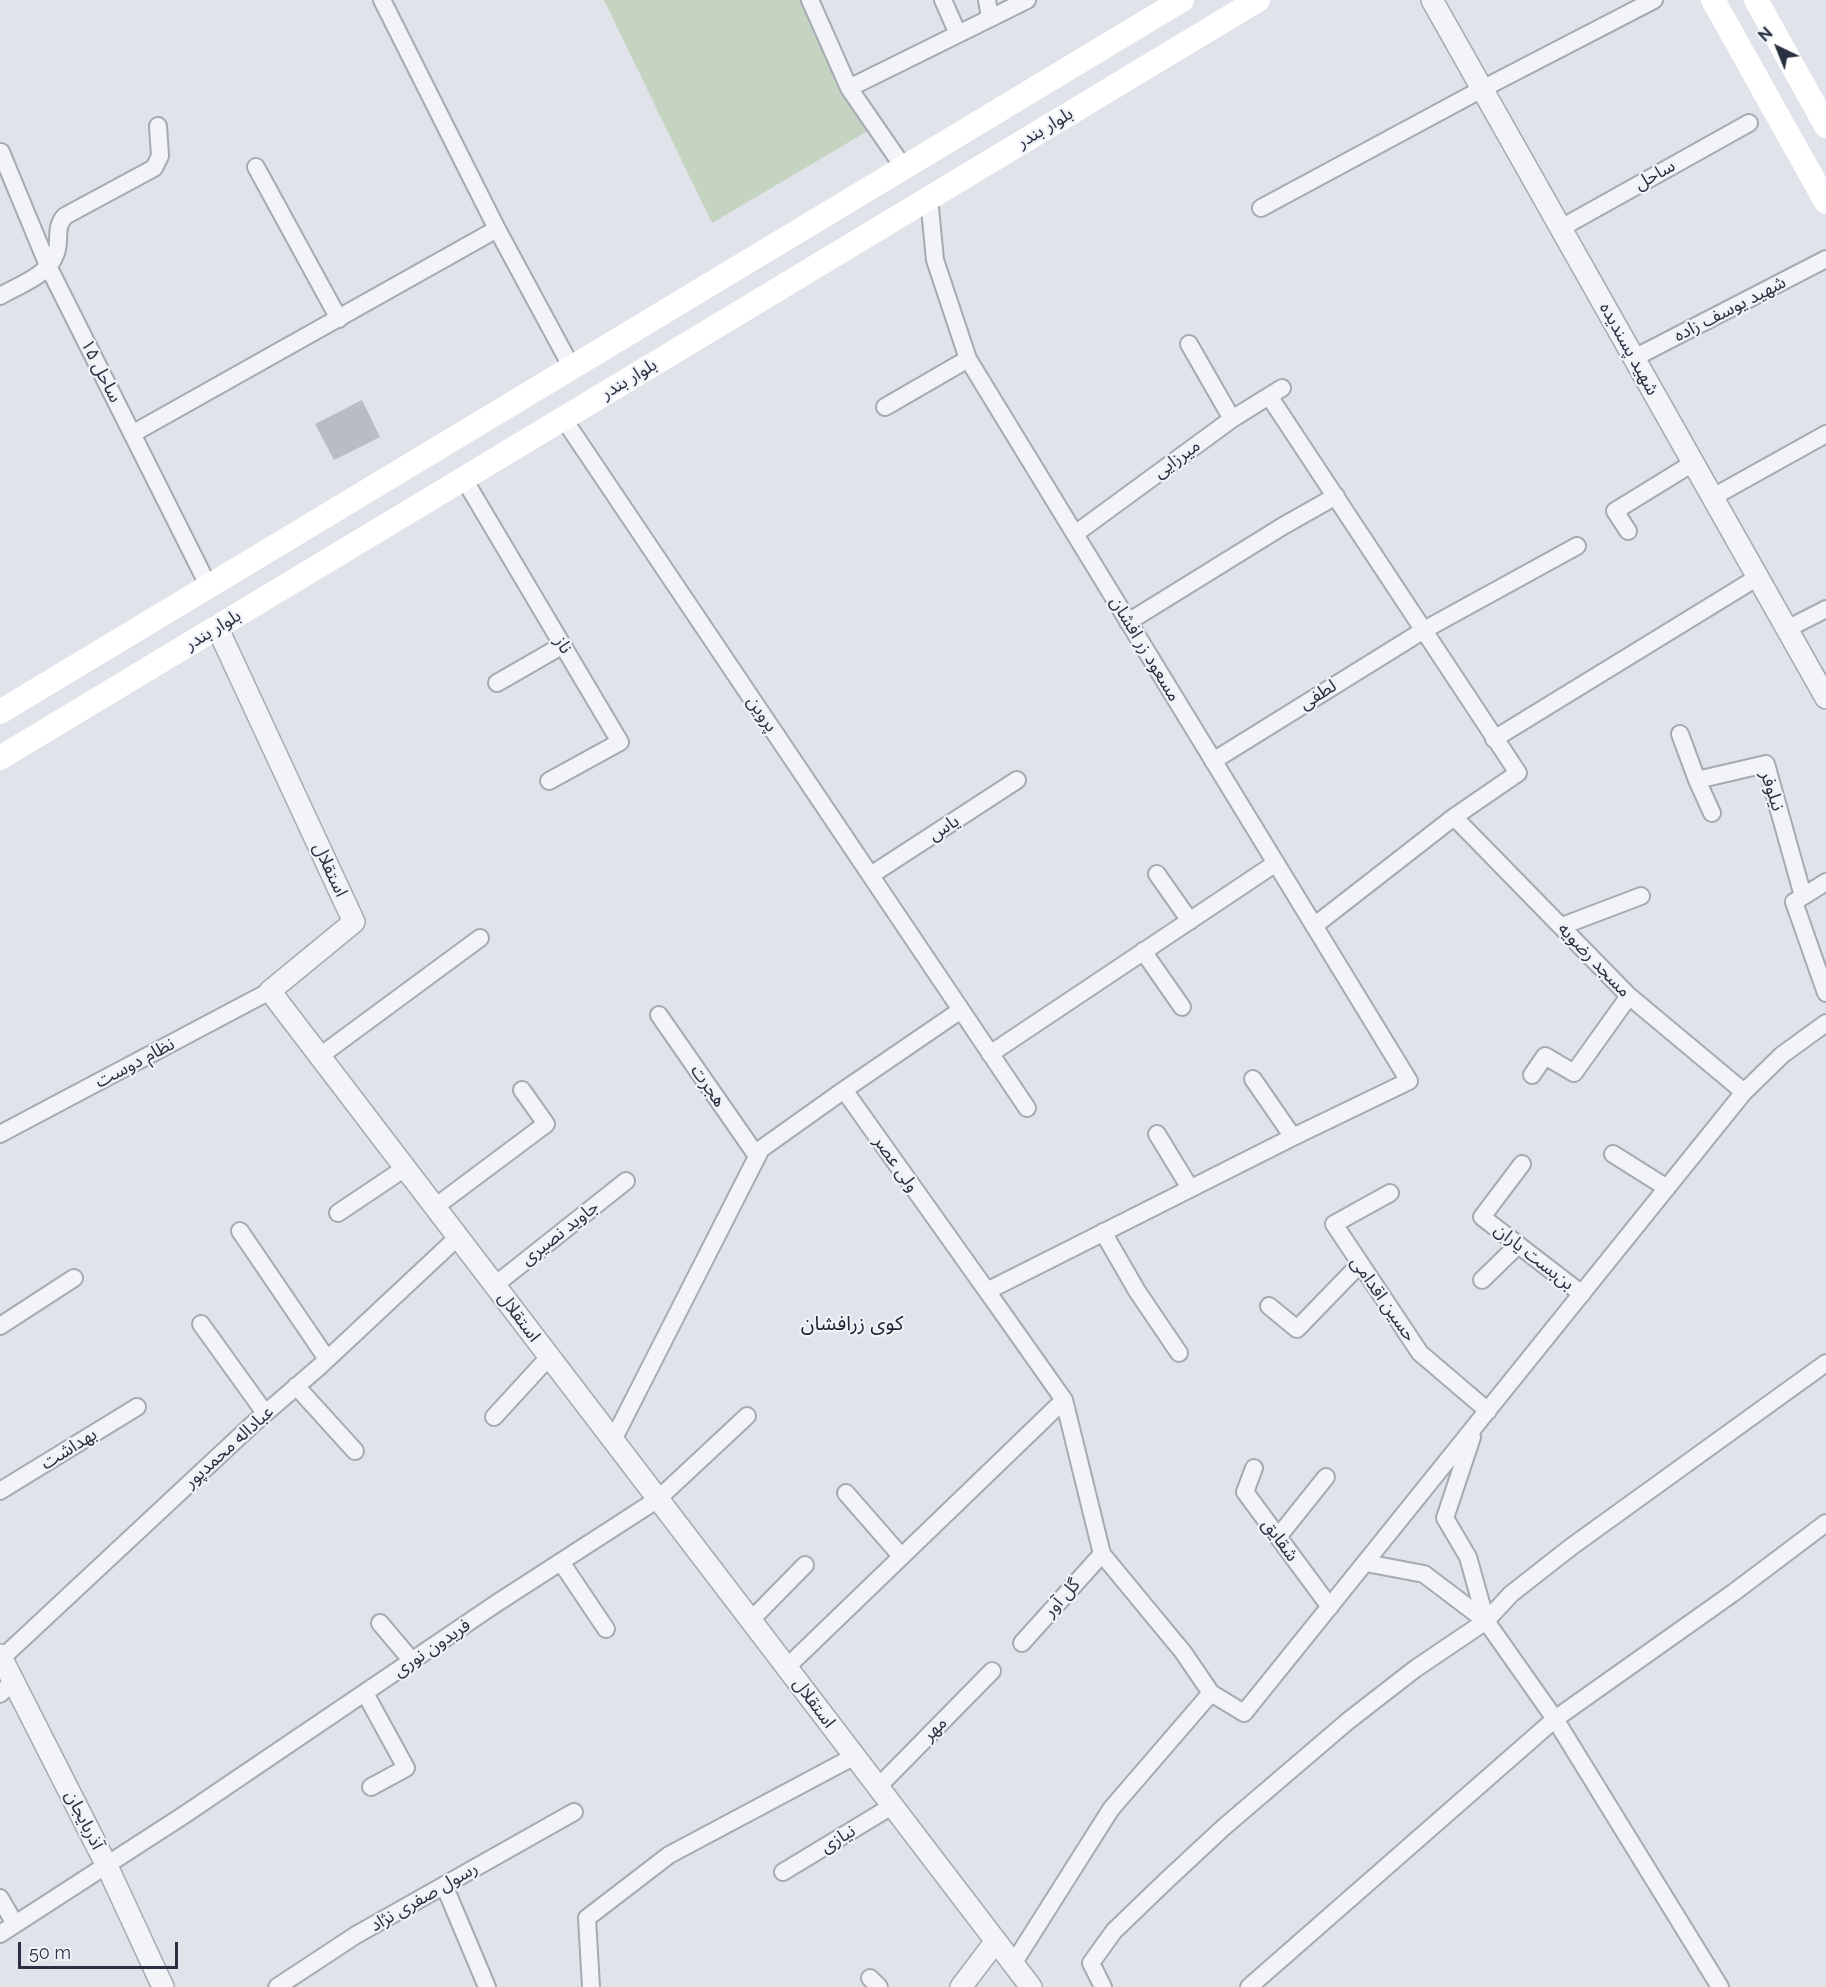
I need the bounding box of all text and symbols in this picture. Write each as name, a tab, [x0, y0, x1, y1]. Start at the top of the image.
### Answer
north arrow	[1748, 18, 1808, 78]
text: N	[1754, 23, 1776, 46]
street label: بلوار بندر	[1013, 103, 1077, 153]
street label: ساحل	[1631, 155, 1679, 195]
street label: شهید یوسف زاده	[1670, 272, 1790, 346]
street label: شهید پسندیده	[1595, 299, 1663, 399]
street label: ساحل ۱۵	[76, 336, 126, 406]
street label: بلوار بندر	[597, 354, 661, 404]
street label: میرزایی	[1149, 435, 1205, 483]
street label: مسعود زر افشان	[1105, 593, 1185, 705]
street label: بلوار بندر	[181, 605, 245, 655]
street label: ناز	[549, 632, 577, 658]
street label: لطفی	[1295, 675, 1341, 715]
street label: پروین	[742, 692, 782, 736]
street label: نیلوفر	[1755, 768, 1789, 814]
street label: یاس	[925, 810, 963, 846]
street label: استقلال	[308, 839, 352, 901]
street label: مسجد رضویه	[1553, 918, 1635, 1002]
street label: نظام دوست	[92, 1033, 178, 1093]
street label: هجرت	[686, 1061, 730, 1111]
street label: ولی عصر	[869, 1132, 923, 1196]
street label: جاوید نصیری	[517, 1196, 603, 1270]
street label: بن‌بست یاران	[1490, 1219, 1578, 1295]
street label: حسین اقدامی	[1346, 1252, 1420, 1346]
street label: استقلال	[493, 1288, 545, 1346]
district label: کوی زرافشان	[801, 1312, 903, 1336]
street label: عباداله محمدپور	[180, 1401, 278, 1493]
street label: بهداشت	[37, 1424, 101, 1474]
street label: شقایق	[1257, 1514, 1303, 1566]
street label: گل آور	[1039, 1574, 1085, 1622]
street label: فریدون نوری	[389, 1614, 475, 1682]
street label: استقلال	[788, 1674, 840, 1732]
street label: مهر	[918, 1712, 952, 1746]
street label: آذربایجان	[60, 1787, 108, 1853]
street label: نیازی	[817, 1820, 859, 1858]
street label: رسول صفری نژاد	[366, 1857, 482, 1937]
scale bar	[21, 1930, 182, 1968]
text: 50 m	[29, 1942, 71, 1963]

